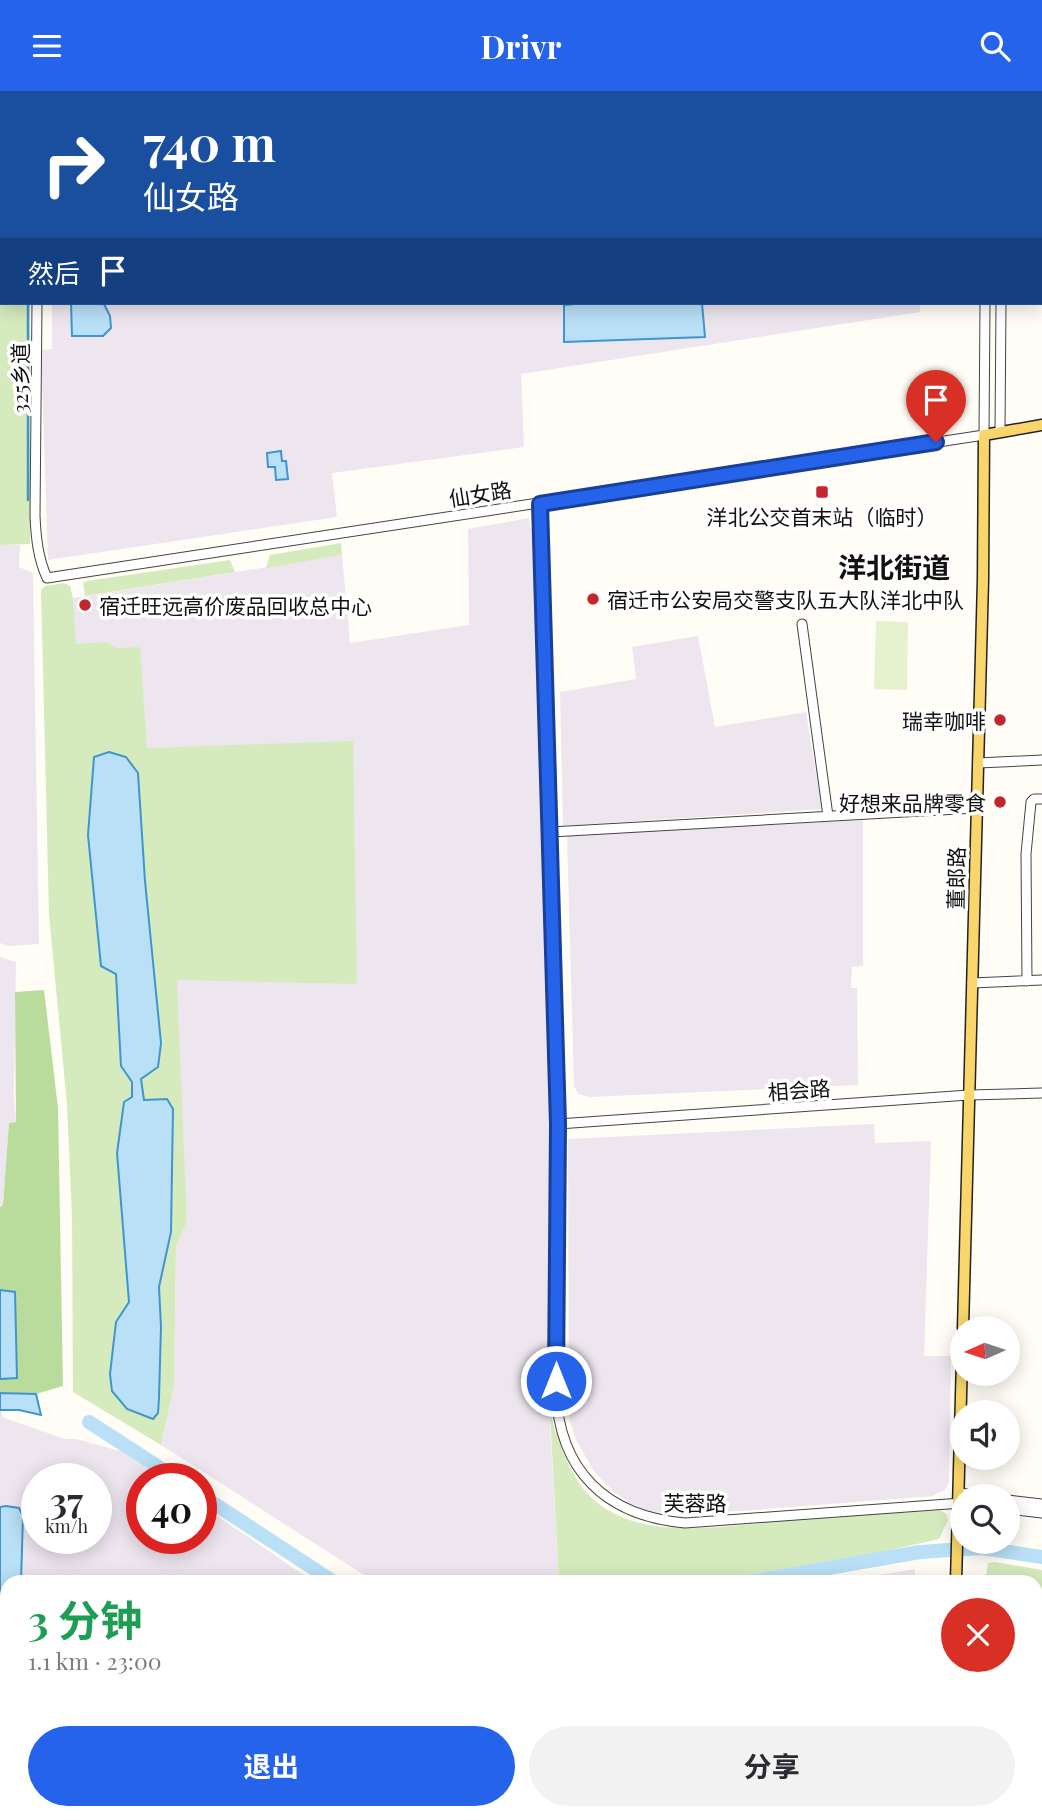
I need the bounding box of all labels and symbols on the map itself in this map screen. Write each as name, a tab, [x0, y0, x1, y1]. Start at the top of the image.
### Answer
street label: 325乡道	[5, 343, 33, 413]
pin	[906, 370, 966, 442]
street label: 仙女路	[447, 474, 513, 512]
marker: 洋北公交首末站（临时）	[814, 484, 830, 500]
place label: 洋北公交首末站（临时）	[707, 502, 938, 530]
district label: 洋北街道	[838, 548, 950, 585]
place label: 宿迁市公安局交警支队五大队洋北中队	[607, 585, 964, 613]
place label: 宿迁旺远高价废品回收总中心	[99, 591, 372, 619]
marker: 宿迁市公安局交警支队五大队洋北中队	[585, 591, 601, 607]
marker: 宿迁旺远高价废品回收总中心	[77, 597, 93, 613]
place label: 瑞幸咖啡	[902, 706, 986, 734]
marker: 瑞幸咖啡	[992, 712, 1008, 728]
place label: 好想来品牌零食	[839, 788, 986, 816]
marker: 好想来品牌零食	[992, 794, 1008, 810]
street label: 董郎路	[940, 846, 970, 910]
street label: 相会路	[767, 1073, 831, 1105]
north arrow	[950, 1316, 1020, 1386]
position arrow	[519, 1344, 593, 1418]
speed limit sign: 40	[126, 1463, 217, 1554]
street label: 芙蓉路	[664, 1488, 727, 1516]

